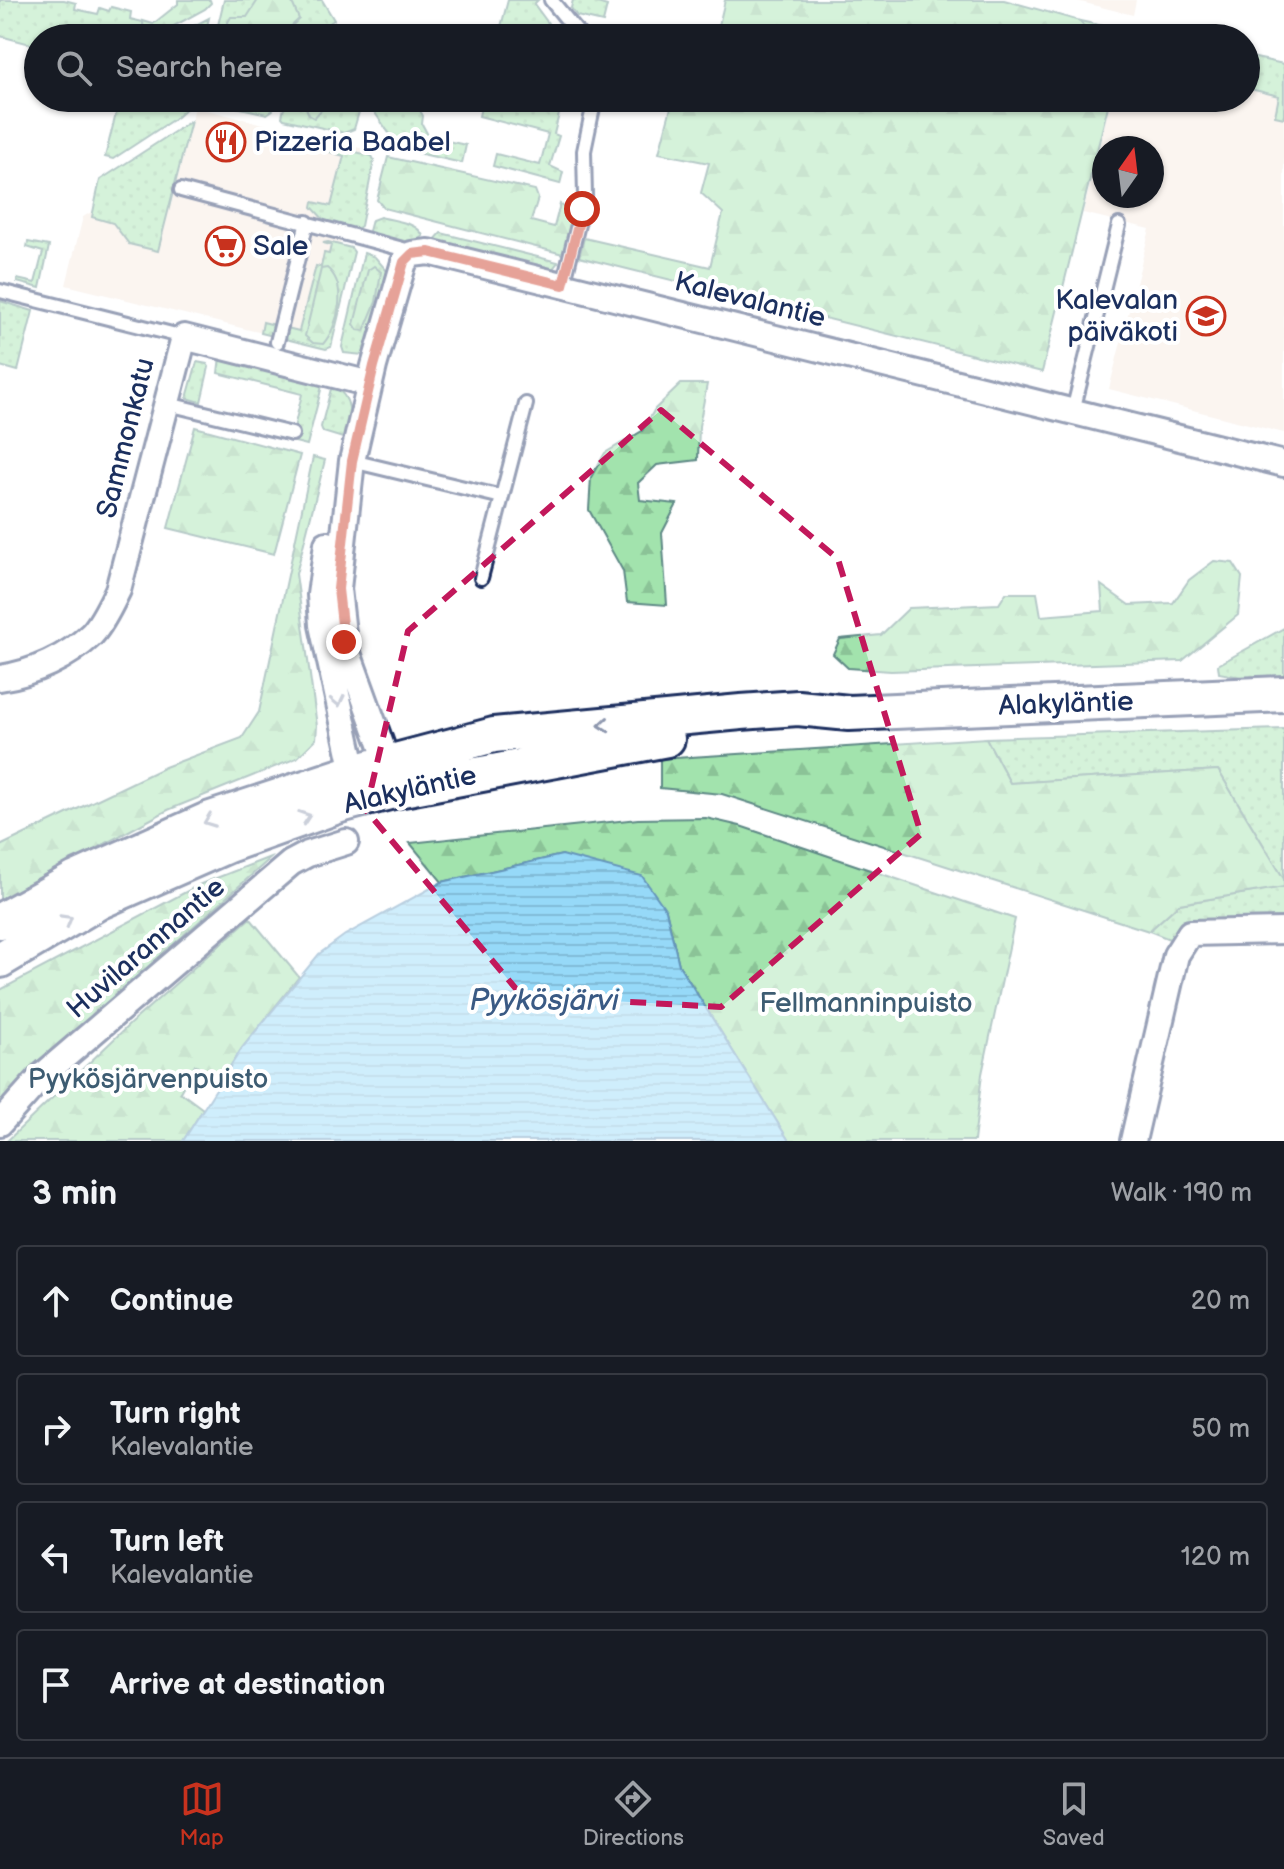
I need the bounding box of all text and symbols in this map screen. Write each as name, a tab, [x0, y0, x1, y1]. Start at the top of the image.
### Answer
search box	[24, 24, 1260, 112]
icon: search	[52, 46, 96, 90]
text: Search here	[116, 50, 282, 86]
restaurant icon: Pizzeria Baabel	[205, 121, 247, 163]
place label: Pizzeria Baabel	[254, 126, 451, 159]
north arrow	[1092, 136, 1164, 208]
route start	[564, 191, 600, 227]
supermarket icon: Sale	[204, 225, 246, 267]
place label: Sale	[253, 230, 308, 263]
street label: Kalevalantie	[671, 265, 829, 335]
place label: Kalevalan päiväkoti	[1055, 284, 1178, 349]
school or university icon: Kalevalan päiväkoti	[1185, 295, 1227, 337]
street label: Sammonkatu	[90, 354, 162, 522]
route end	[326, 624, 362, 660]
street label: Alakyläntie	[998, 685, 1134, 723]
one-way arrow	[329, 694, 346, 707]
one-way arrow	[597, 716, 610, 733]
street label: Alakyläntie	[340, 759, 480, 821]
one-way arrow	[203, 811, 217, 828]
one-way arrow	[298, 811, 312, 827]
street label: Huvilarannantie	[60, 870, 232, 1026]
one-way arrow	[58, 914, 73, 930]
water label: Pyykösjärvi	[469, 983, 620, 1019]
park label: Fellmanninpuisto	[759, 987, 973, 1020]
park label: Pyykösjärvenpuisto	[28, 1063, 268, 1096]
text: 3 min	[32, 1173, 117, 1214]
text: Walk · 190 m	[1111, 1178, 1252, 1209]
icon: ahead	[34, 1279, 78, 1323]
text: Continue	[110, 1283, 233, 1319]
text: 20 m	[1191, 1286, 1250, 1317]
text: Turn right	[110, 1396, 241, 1432]
icon: right	[34, 1407, 78, 1451]
text: 50 m	[1191, 1414, 1250, 1445]
text: Kalevalantie	[110, 1432, 254, 1463]
text: Turn left	[110, 1524, 224, 1560]
icon: left	[34, 1535, 78, 1579]
text: 120 m	[1181, 1542, 1250, 1573]
text: Kalevalantie	[110, 1560, 254, 1591]
icon: arrive	[34, 1663, 78, 1707]
text: Arrive at destination	[110, 1667, 386, 1703]
tab: Map	[179, 1777, 224, 1852]
tab: Directions	[583, 1777, 684, 1852]
tab: Saved	[1043, 1777, 1105, 1852]

